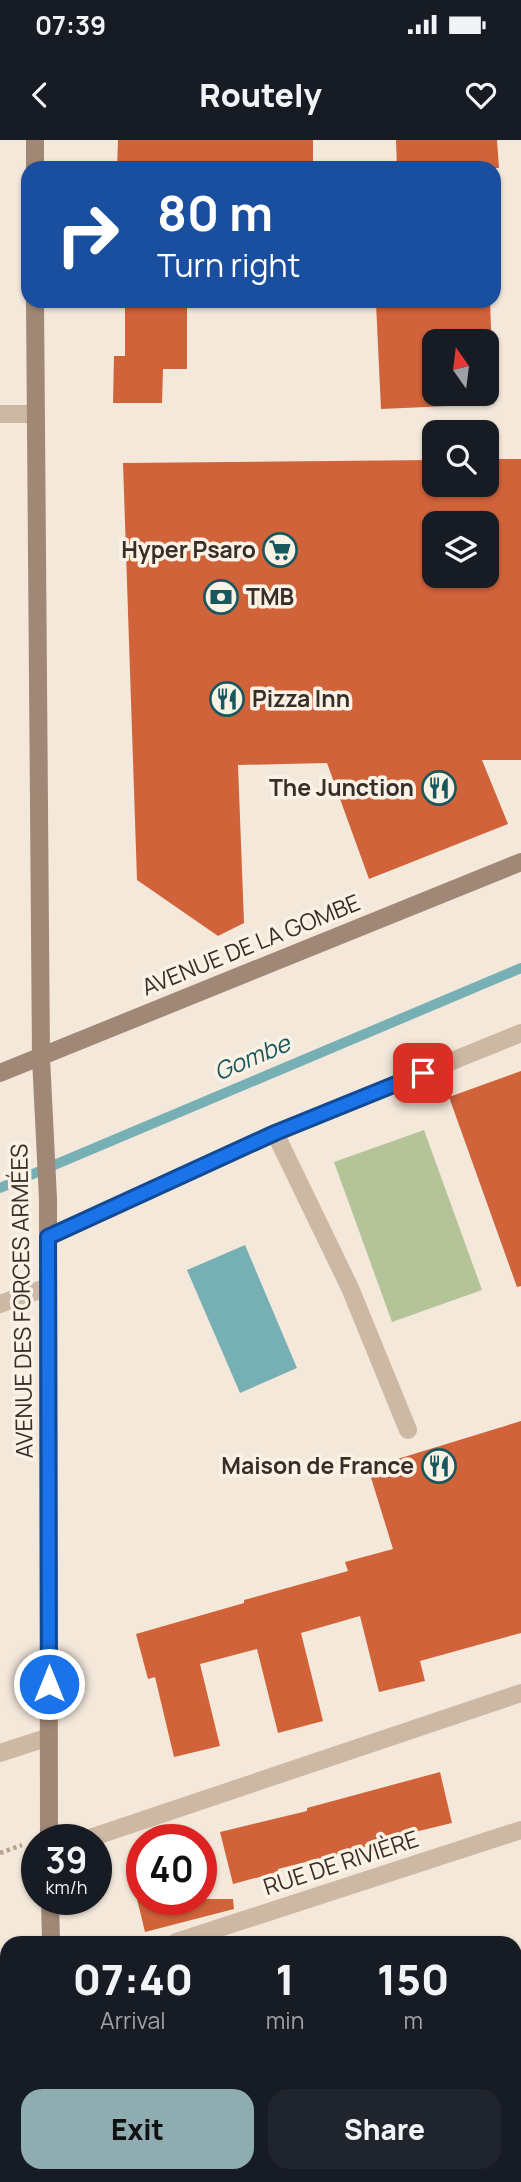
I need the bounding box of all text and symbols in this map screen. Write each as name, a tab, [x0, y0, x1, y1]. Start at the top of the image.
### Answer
text: 07:39	[35, 7, 106, 43]
text: Routely	[199, 73, 322, 117]
icon: back	[21, 76, 59, 114]
icon: heart	[462, 76, 500, 114]
text: 80 m	[157, 179, 273, 246]
icon: right	[42, 189, 133, 280]
text: Turn right	[157, 243, 300, 287]
north arrow	[422, 329, 499, 406]
map controls	[422, 329, 499, 588]
button: search	[422, 420, 499, 497]
button: layers	[422, 511, 499, 588]
supermarket icon: Hyper Psaro	[261, 531, 299, 569]
place label: Hyper Psaro	[121, 533, 256, 565]
bank icon: TMB	[202, 578, 240, 616]
place label: TMB	[246, 580, 294, 612]
restaurant icon: Pizza Inn	[208, 680, 246, 718]
place label: Pizza Inn	[252, 682, 350, 714]
restaurant icon: The Junction	[420, 769, 458, 807]
place label: The Junction	[269, 771, 414, 803]
street label: AVENUE DE LA GOMBE	[137, 886, 365, 1003]
water label: Gombe	[208, 1025, 296, 1087]
pin	[393, 1043, 453, 1103]
icon: arrive	[404, 1054, 442, 1092]
street label: AVENUE DES FORCES ARMÉES	[2, 1143, 40, 1459]
restaurant icon: Maison de France	[420, 1447, 458, 1485]
place label: Maison de France	[221, 1449, 414, 1481]
position arrow	[12, 1647, 86, 1721]
street label: RUE DE RIVIÈRE	[259, 1822, 422, 1902]
speed limit sign: 40	[126, 1824, 217, 1915]
text: 39	[45, 1836, 88, 1884]
text: km/h	[46, 1875, 87, 1899]
text: 07:40	[73, 1950, 193, 2008]
text: 1	[276, 1950, 295, 2008]
text: 150	[377, 1950, 449, 2008]
text: Arrival	[100, 2004, 166, 2036]
text: min	[266, 2004, 304, 2036]
text: m	[403, 2004, 423, 2036]
button: Exit	[21, 2089, 254, 2169]
button: Share	[268, 2089, 501, 2169]

